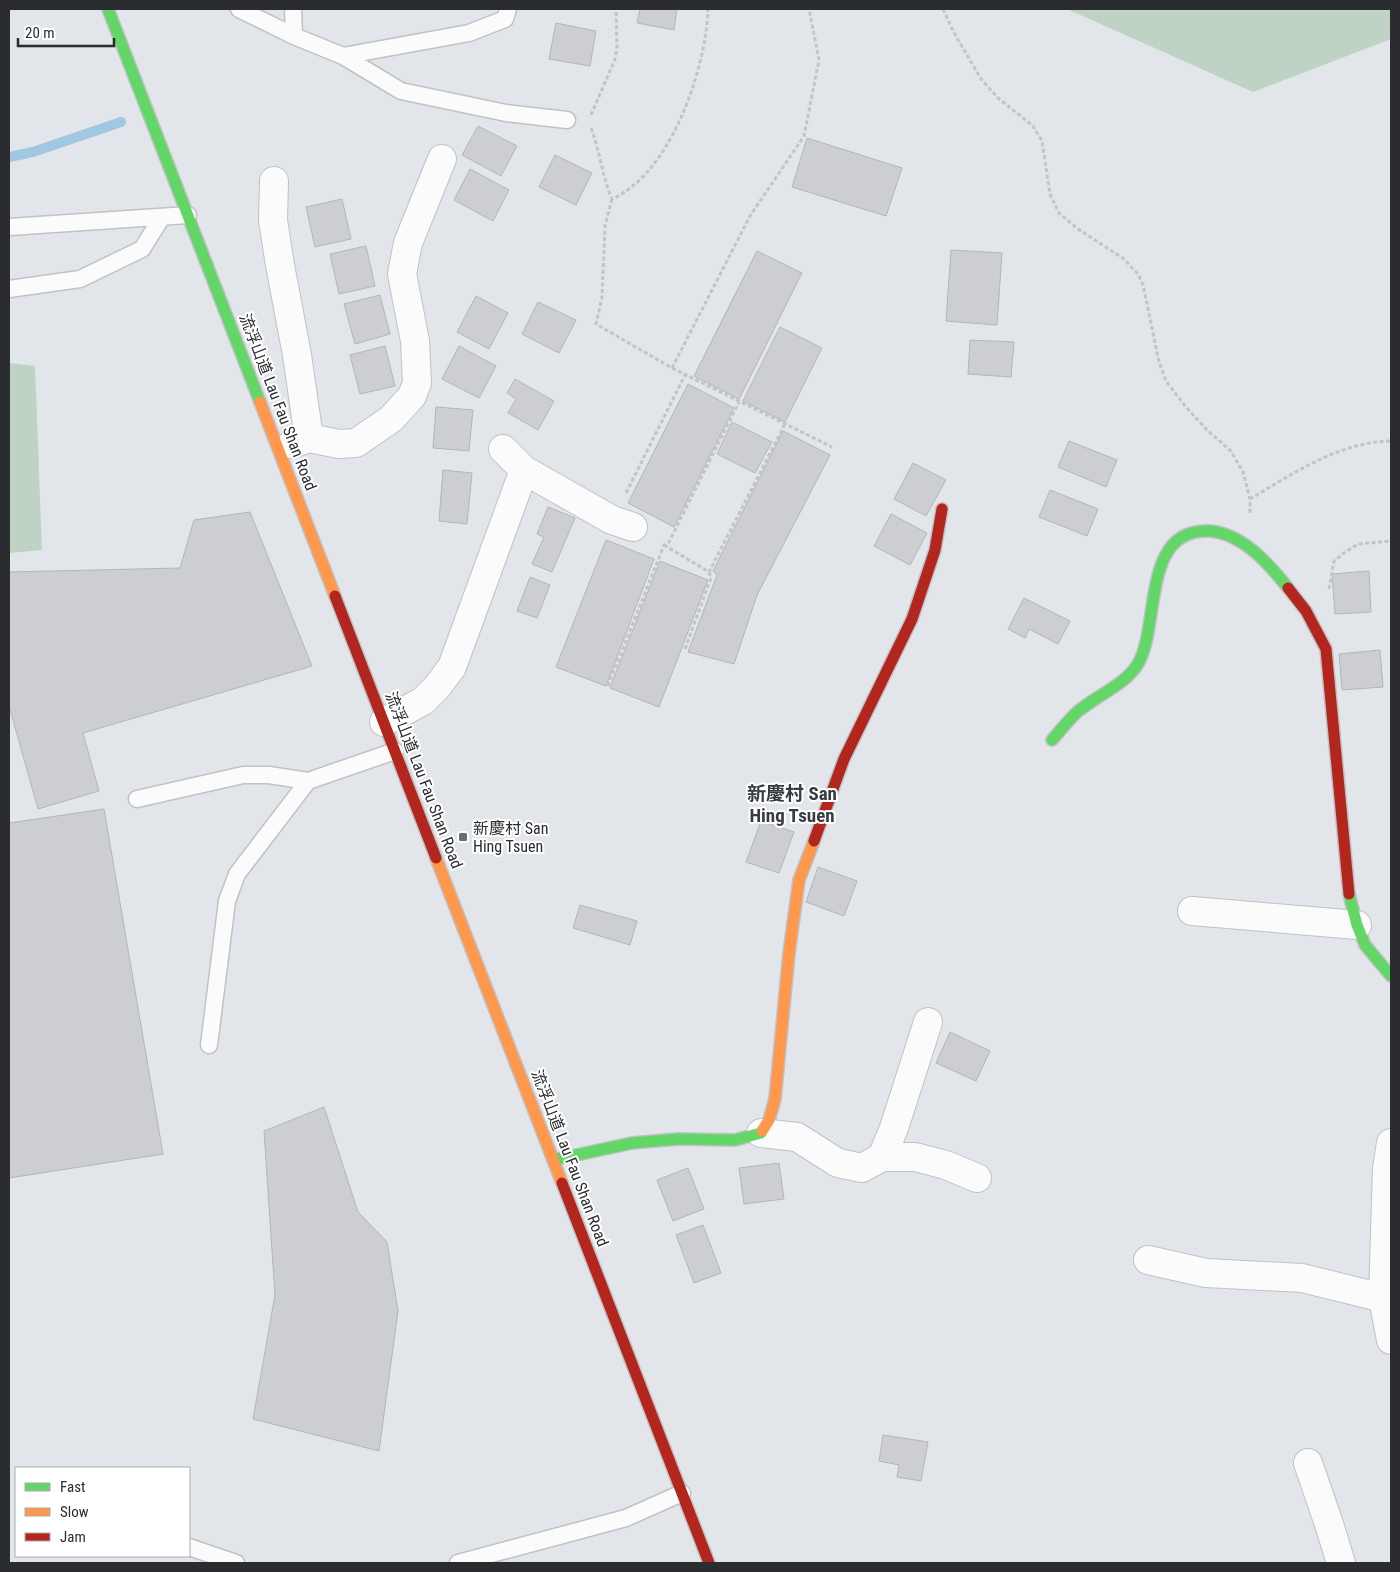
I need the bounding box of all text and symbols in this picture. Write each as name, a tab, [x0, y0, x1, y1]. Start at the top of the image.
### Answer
scale bar	[18, 15, 114, 47]
text: 20 m	[25, 24, 55, 42]
street label: 流浮山道 Lau Fau Shan Road	[235, 311, 321, 493]
street label: 流浮山道 Lau Fau Shan Road	[381, 689, 467, 871]
district label: 新慶村 San Hing Tsuen	[747, 782, 837, 827]
place label: 新慶村 San Hing Tsuen	[473, 819, 548, 856]
marker: 新慶村 San Hing Tsuen	[457, 831, 469, 843]
street label: 流浮山道 Lau Fau Shan Road	[527, 1067, 613, 1249]
legend	[15, 1467, 190, 1557]
text: Fast	[60, 1478, 85, 1496]
text: Slow	[60, 1503, 89, 1521]
text: Jam	[60, 1528, 86, 1546]

